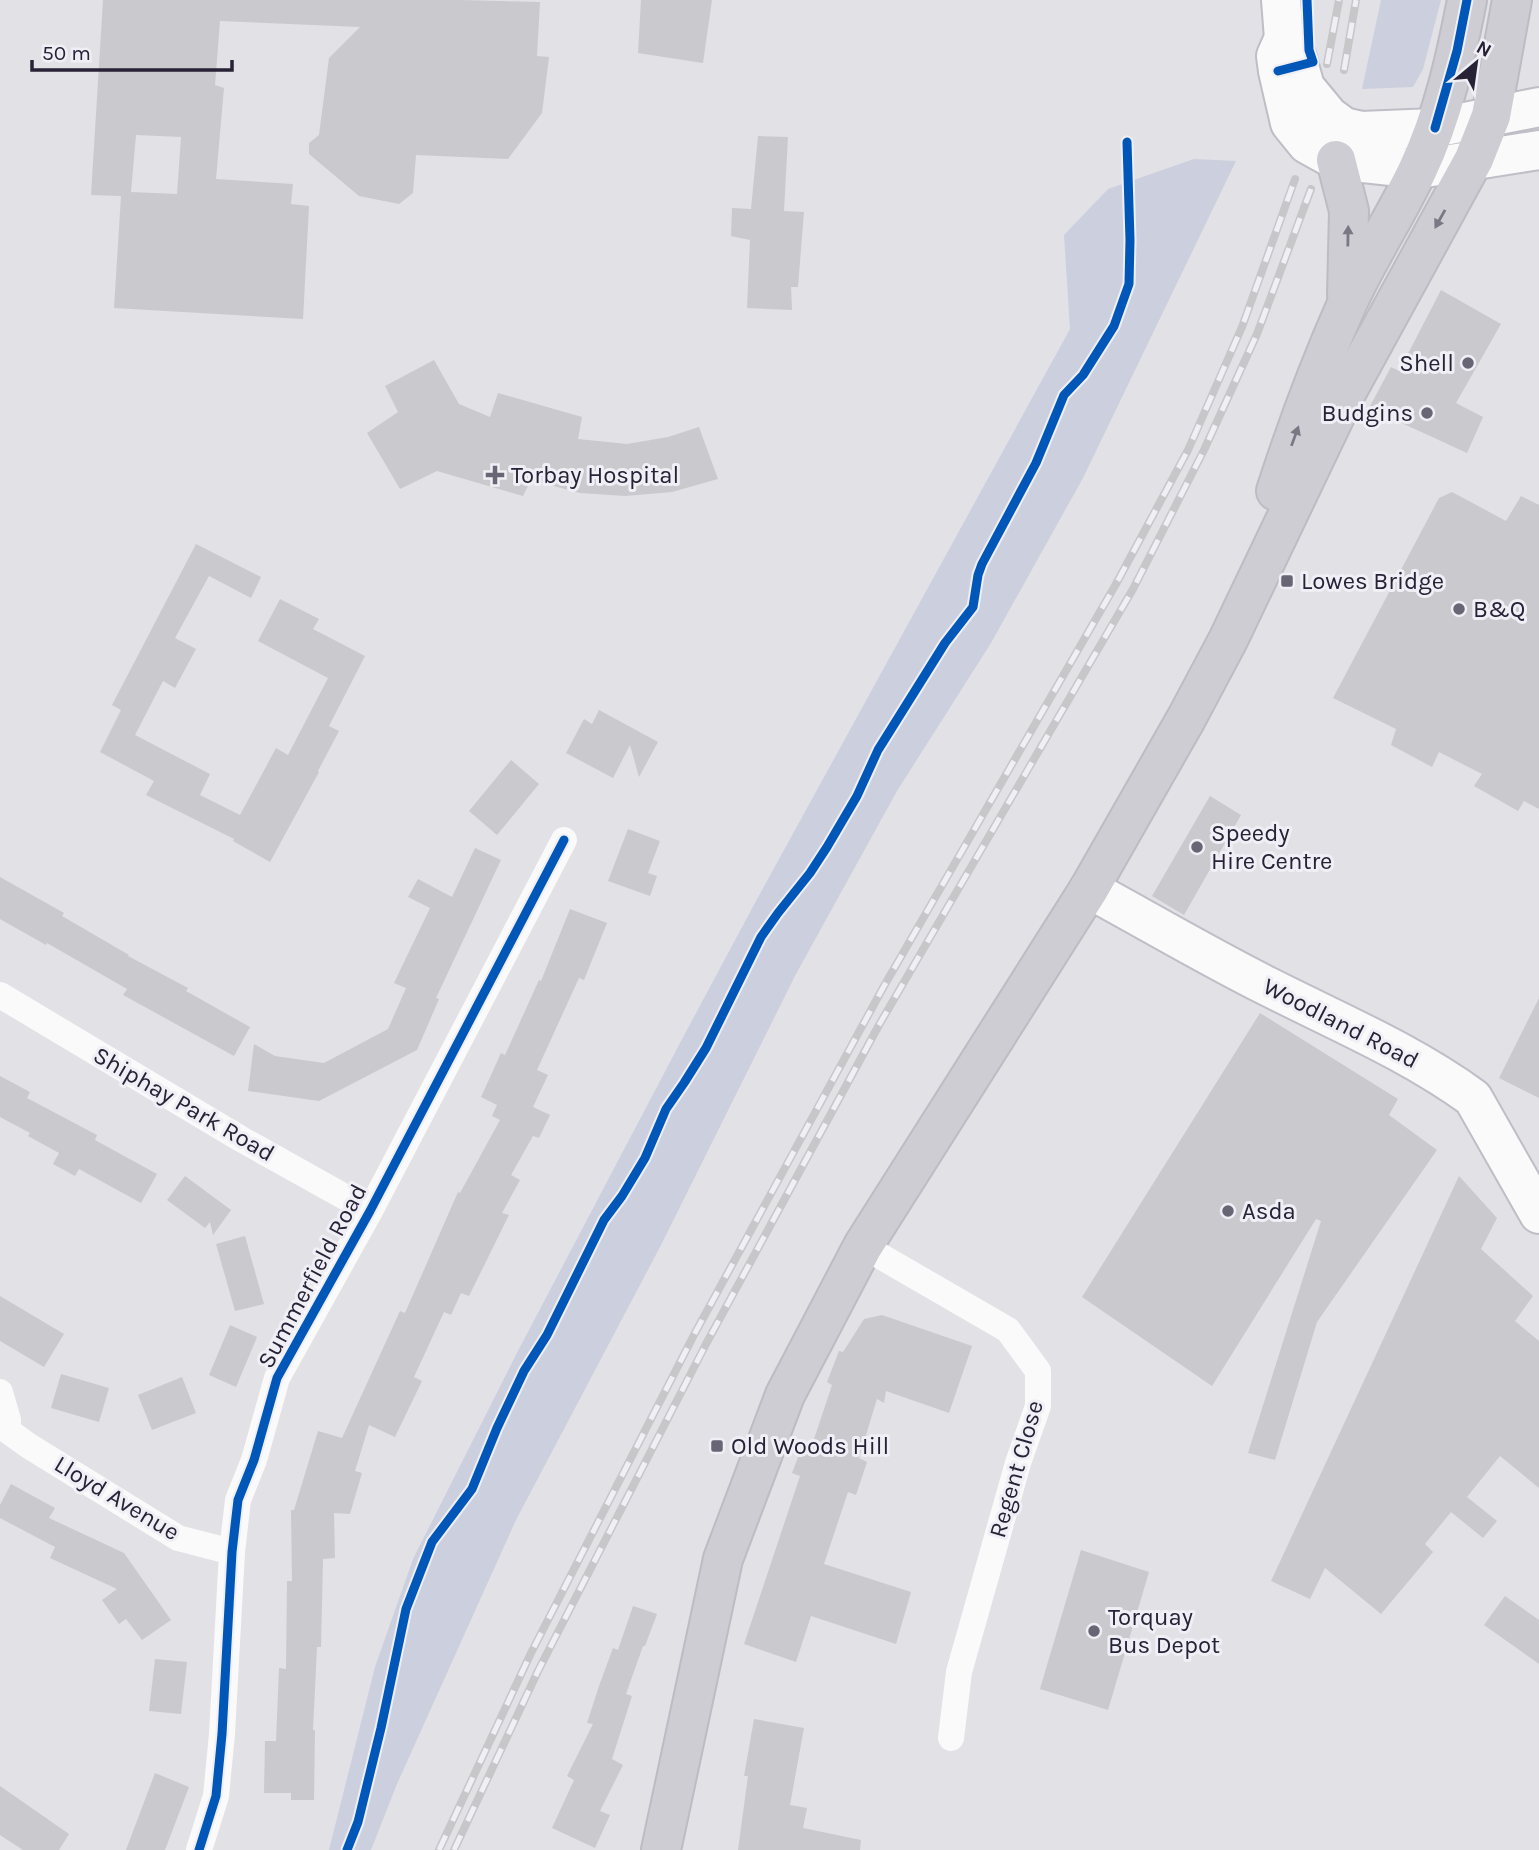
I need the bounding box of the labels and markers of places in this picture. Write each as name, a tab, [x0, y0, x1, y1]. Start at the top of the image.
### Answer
place label: Shell	[1399, 349, 1454, 377]
marker: Shell	[1460, 355, 1476, 371]
place label: Budgins	[1322, 399, 1413, 427]
marker: Budgins	[1419, 405, 1435, 421]
place label: Torbay Hospital	[511, 461, 679, 489]
marker: Torbay Hospital	[485, 465, 505, 485]
place label: Lowes Bridge	[1301, 567, 1444, 595]
marker: Lowes Bridge	[1279, 573, 1295, 589]
place label: B&Q	[1473, 595, 1526, 623]
marker: B&Q	[1451, 601, 1467, 617]
place label: Speedy Hire Centre	[1211, 819, 1332, 875]
marker: Speedy Hire Centre	[1189, 839, 1205, 855]
place label: Asda	[1242, 1197, 1296, 1225]
marker: Asda	[1220, 1203, 1236, 1219]
place label: Old Woods Hill	[731, 1432, 889, 1460]
marker: Old Woods Hill	[709, 1438, 725, 1454]
place label: Torquay Bus Depot	[1108, 1603, 1220, 1659]
marker: Torquay Bus Depot	[1086, 1623, 1102, 1639]

